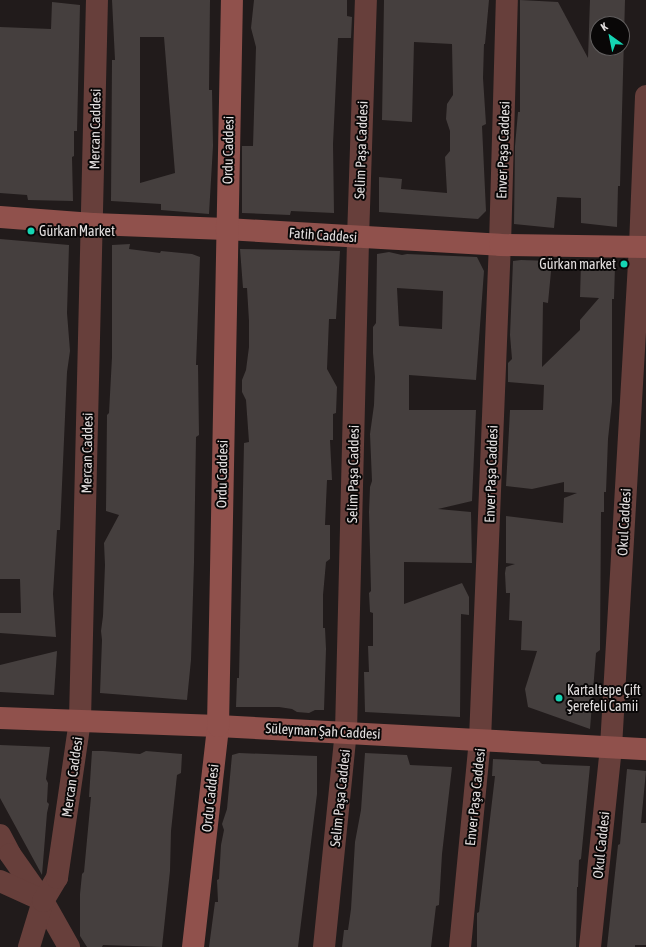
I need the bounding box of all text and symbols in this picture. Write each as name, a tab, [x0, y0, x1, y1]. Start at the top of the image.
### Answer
north arrow	[590, 16, 630, 56]
text: K	[598, 20, 610, 33]
street label: Mercan Caddesi	[86, 88, 104, 170]
street label: Selim Paşa Caddesi	[351, 101, 371, 199]
street label: Enver Paşa Caddesi	[493, 101, 513, 199]
street label: Ordu Caddesi	[219, 116, 237, 184]
place label: Gürkan Market	[39, 223, 115, 239]
street label: Fatih Caddesi	[288, 224, 358, 246]
marker: Gürkan Market	[26, 226, 36, 236]
place label: Gürkan market	[539, 256, 616, 272]
marker: Gürkan market	[619, 259, 629, 269]
street label: Mercan Caddesi	[78, 412, 96, 494]
street label: Selim Paşa Caddesi	[344, 425, 362, 523]
street label: Enver Paşa Caddesi	[481, 425, 501, 523]
street label: Ordu Caddesi	[213, 440, 231, 508]
street label: Okul Caddesi	[614, 488, 634, 556]
place label: Kartaltepe Çift Şerefeli Camii	[567, 682, 641, 714]
marker: Kartaltepe Çift Şerefeli Camii	[554, 693, 564, 703]
street label: Süleyman Şah Caddesi	[265, 720, 381, 742]
street label: Mercan Caddesi	[58, 736, 86, 818]
street label: Enver Paşa Caddesi	[462, 747, 488, 847]
street label: Selim Paşa Caddesi	[327, 748, 353, 848]
street label: Ordu Caddesi	[198, 763, 222, 833]
street label: Okul Caddesi	[589, 811, 613, 879]

